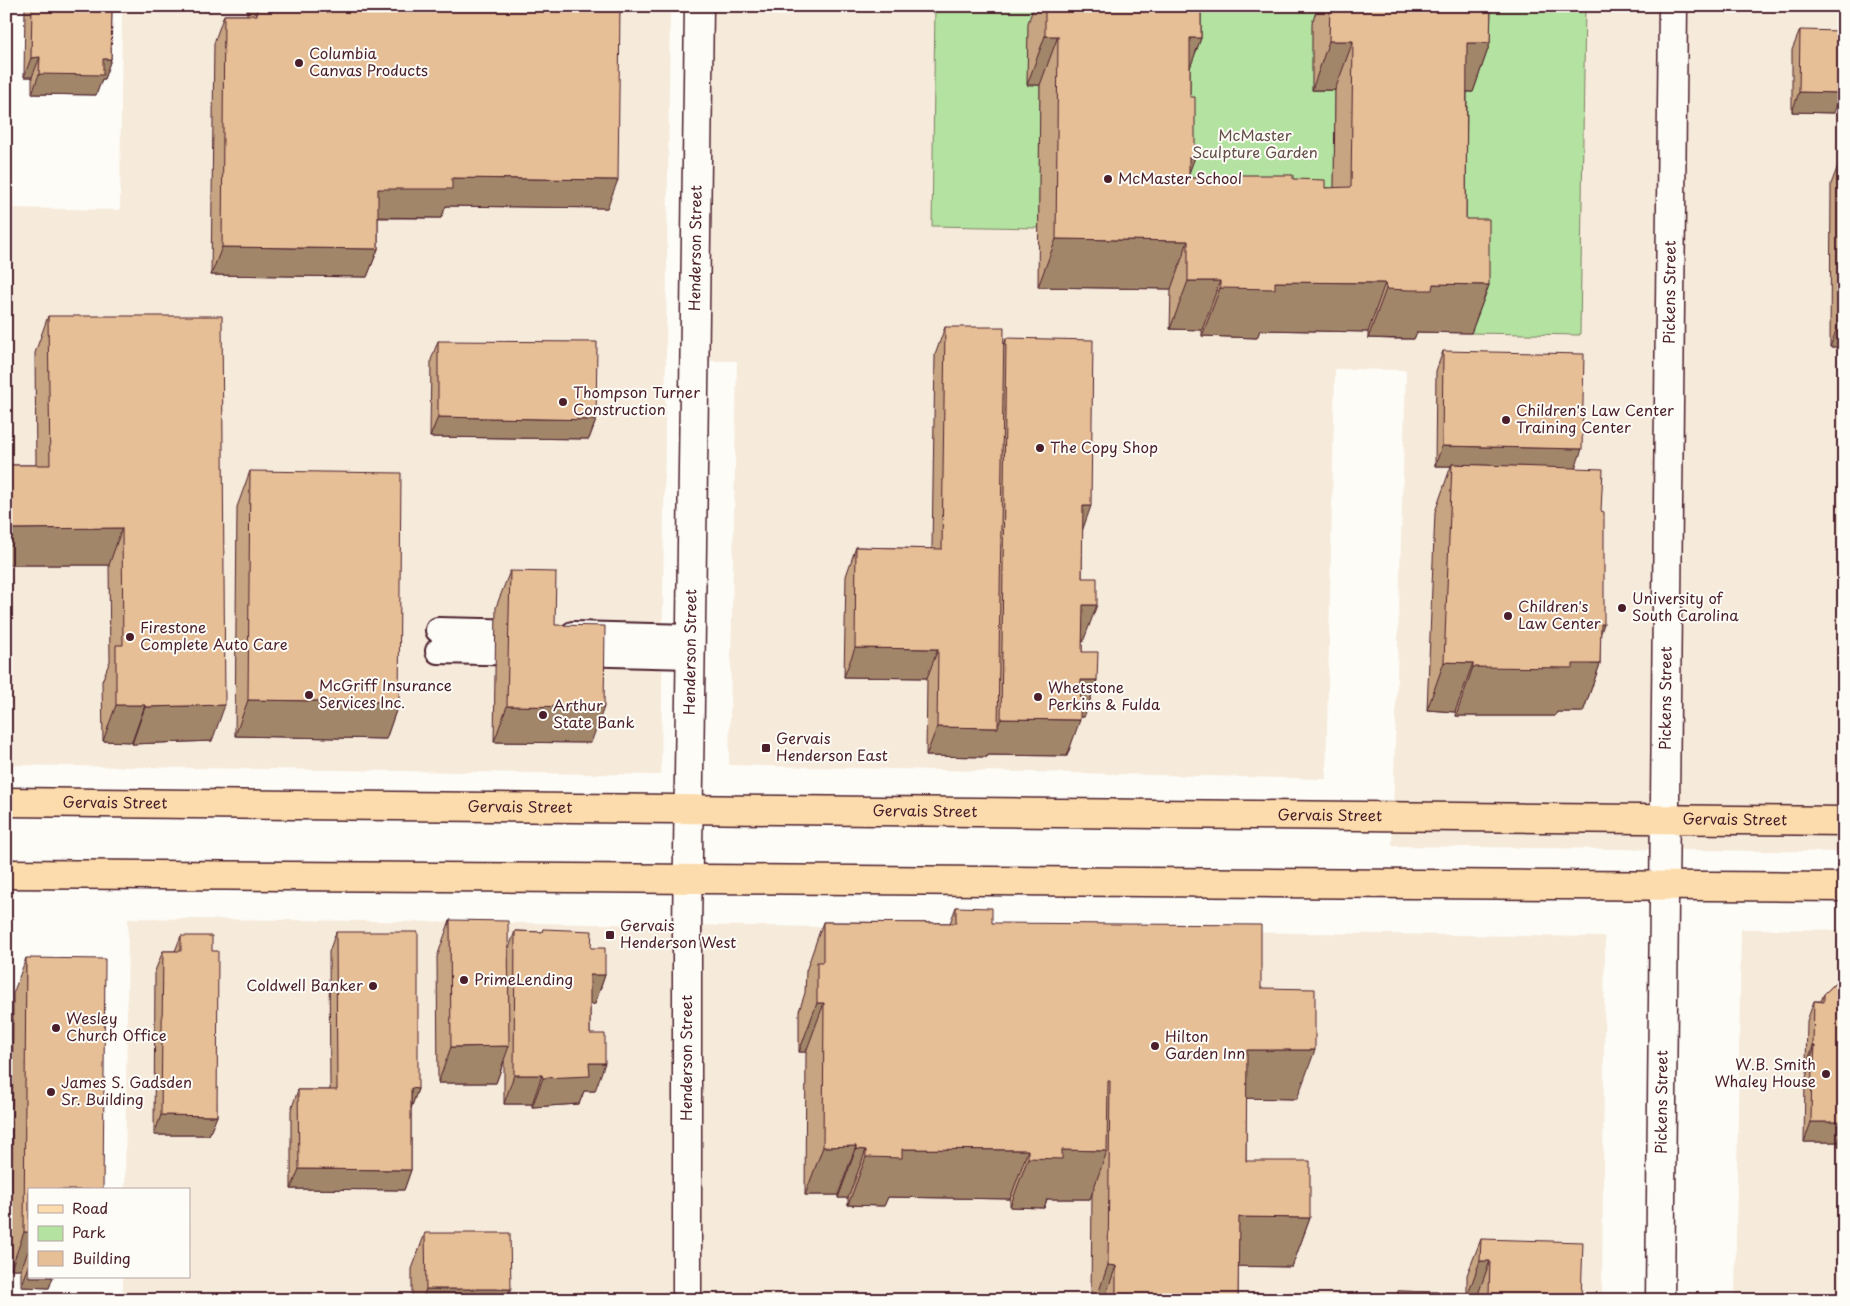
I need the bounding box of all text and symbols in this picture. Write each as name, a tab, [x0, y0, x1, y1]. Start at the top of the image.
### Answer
place label: Columbia Canvas Products	[309, 41, 428, 81]
marker: Columbia Canvas Products	[293, 57, 305, 69]
park label: McMaster Sculpture Garden	[1192, 123, 1318, 163]
place label: McMaster School	[1118, 166, 1242, 189]
marker: McMaster School	[1102, 173, 1114, 185]
street label: Henderson Street	[682, 185, 707, 311]
street label: Pickens Street	[1657, 240, 1681, 344]
place label: Thompson Turner Construction	[573, 380, 700, 420]
marker: Thompson Turner Construction	[557, 396, 569, 408]
place label: Children's Law Center Training Center	[1516, 398, 1674, 438]
marker: Children's Law Center Training Center	[1500, 414, 1512, 426]
place label: The Copy Shop	[1050, 435, 1158, 458]
marker: The Copy Shop	[1034, 442, 1046, 454]
place label: University of South Carolina	[1632, 586, 1739, 626]
street label: Henderson Street	[677, 589, 701, 715]
place label: Children's Law Center	[1518, 594, 1601, 634]
marker: University of South Carolina	[1616, 602, 1628, 614]
marker: Children's Law Center	[1502, 610, 1514, 622]
place label: Firestone Complete Auto Care	[140, 615, 288, 655]
marker: Firestone Complete Auto Care	[124, 631, 136, 643]
street label: Pickens Street	[1653, 646, 1677, 750]
place label: McGriff Insurance Services Inc.	[319, 673, 452, 713]
place label: Whetstone Perkins & Fulda	[1048, 675, 1161, 715]
marker: McGriff Insurance Services Inc.	[303, 689, 315, 701]
marker: Whetstone Perkins & Fulda	[1032, 691, 1044, 703]
place label: Arthur State Bank	[553, 693, 635, 733]
marker: Arthur State Bank	[537, 709, 549, 721]
place label: Gervais Henderson East	[776, 726, 888, 766]
marker: Gervais Henderson East	[760, 742, 772, 754]
street label: Gervais Street	[63, 790, 168, 814]
street label: Gervais Street	[467, 794, 572, 818]
street label: Gervais Street	[872, 798, 977, 822]
street label: Gervais Street	[1277, 802, 1382, 826]
street label: Gervais Street	[1682, 806, 1787, 830]
place label: Gervais Henderson West	[620, 913, 736, 953]
marker: Gervais Henderson West	[604, 929, 616, 941]
place label: PrimeLending	[474, 967, 573, 990]
place label: Coldwell Banker	[246, 973, 363, 996]
marker: PrimeLending	[458, 974, 470, 986]
marker: Coldwell Banker	[367, 980, 379, 992]
street label: Henderson Street	[674, 995, 697, 1121]
place label: Wesley Church Office	[66, 1006, 167, 1046]
marker: Wesley Church Office	[50, 1022, 62, 1034]
place label: Hilton Garden Inn	[1165, 1024, 1245, 1064]
marker: Hilton Garden Inn	[1149, 1040, 1161, 1052]
street label: Pickens Street	[1648, 1050, 1673, 1154]
place label: W.B. Smith Whaley House	[1714, 1052, 1816, 1092]
marker: W.B. Smith Whaley House	[1820, 1068, 1832, 1080]
place label: James S. Gadsden Sr. Building	[61, 1070, 192, 1110]
marker: James S. Gadsden Sr. Building	[45, 1086, 57, 1098]
legend	[28, 1188, 190, 1278]
text: Road	[72, 1196, 108, 1219]
text: Park	[72, 1220, 106, 1243]
text: Building	[72, 1246, 131, 1269]

